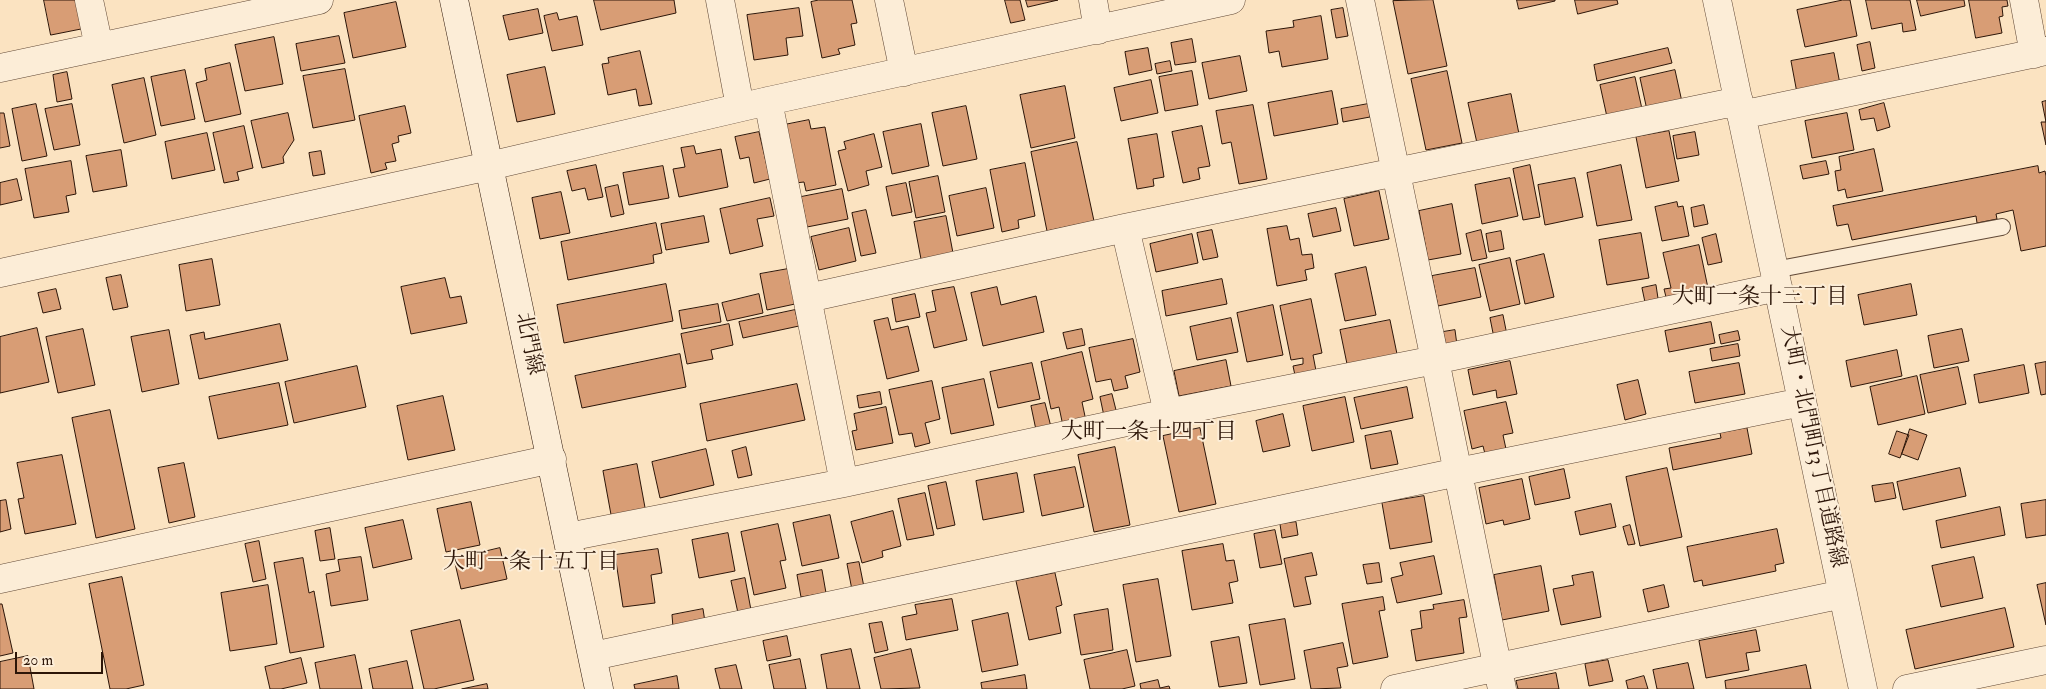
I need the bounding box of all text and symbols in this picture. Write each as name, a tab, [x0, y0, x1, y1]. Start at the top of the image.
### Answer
district label: 大町一条十三丁目	[1672, 285, 1848, 311]
street label: 北門線	[509, 311, 547, 377]
street label: 大町・北門町13丁目道路線	[1774, 324, 1850, 570]
district label: 大町一条十四丁目	[1061, 420, 1237, 446]
district label: 大町一条十五丁目	[443, 550, 619, 576]
scale bar	[18, 642, 105, 674]
text: 20 m	[23, 651, 53, 670]

